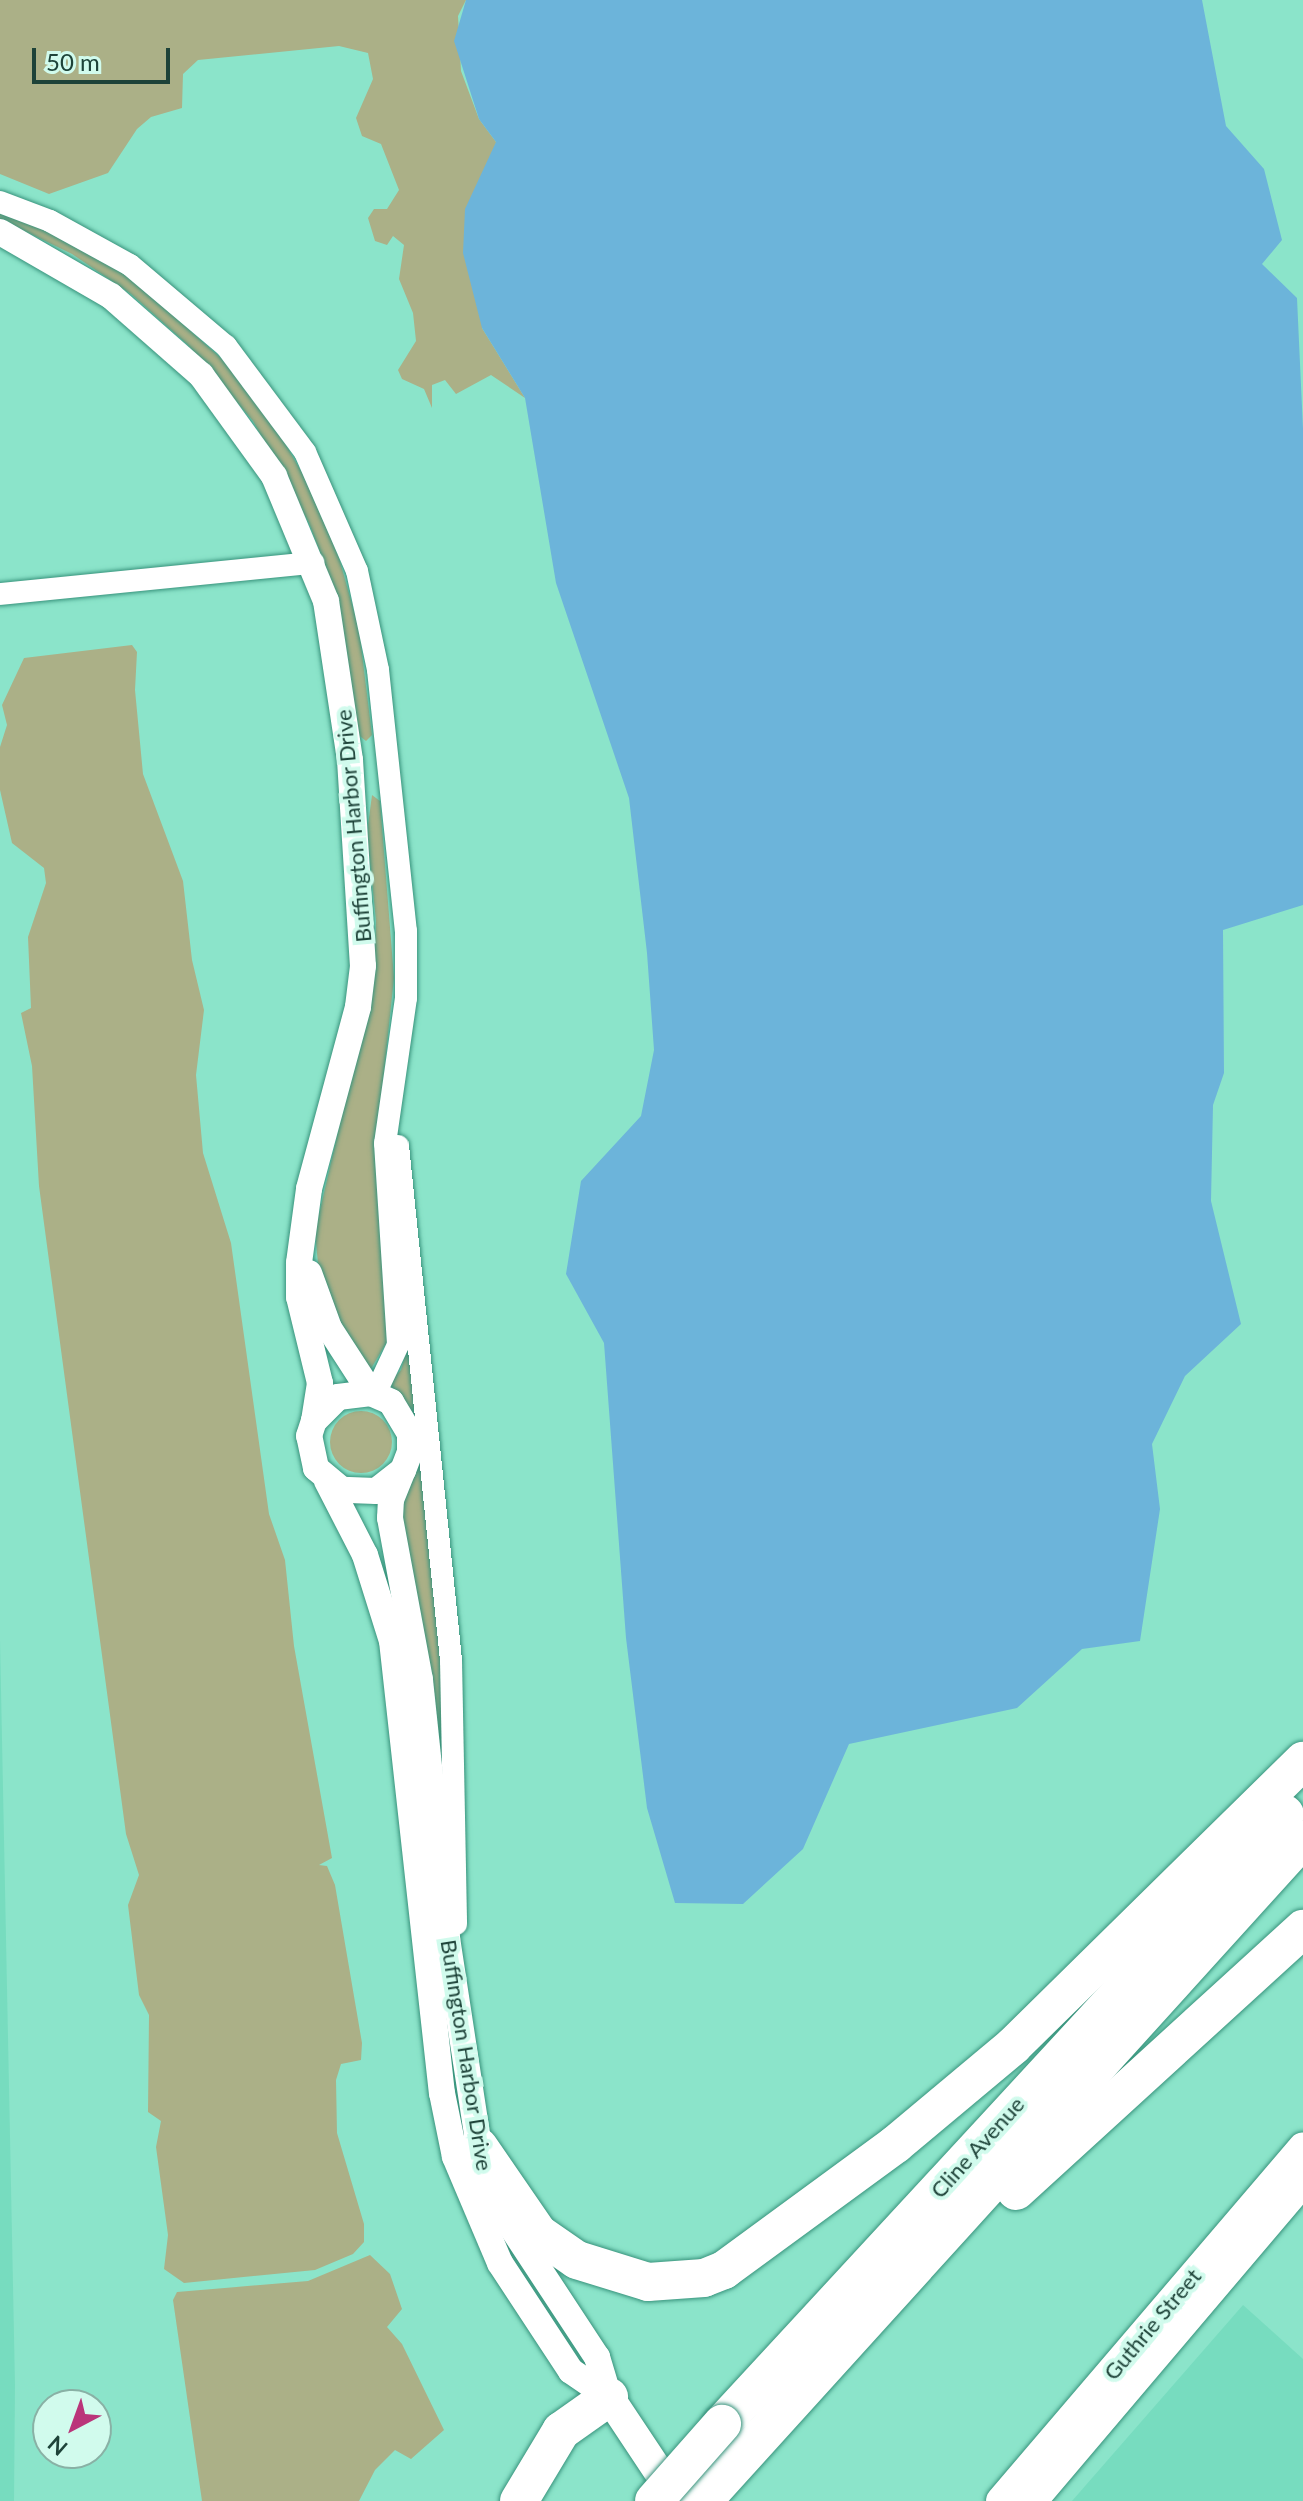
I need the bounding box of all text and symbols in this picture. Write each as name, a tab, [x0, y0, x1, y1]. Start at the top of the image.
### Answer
scale bar	[36, 32, 174, 82]
text: 50 m	[46, 47, 100, 76]
street label: Buffington Harbor Drive	[330, 708, 376, 944]
street label: Buffington Harbor Drive	[436, 1937, 498, 2173]
street label: Cline Avenue	[925, 2091, 1029, 2203]
street label: Guthrie Street	[1098, 2263, 1206, 2385]
north arrow	[32, 2389, 112, 2469]
text: N	[42, 2430, 72, 2462]

